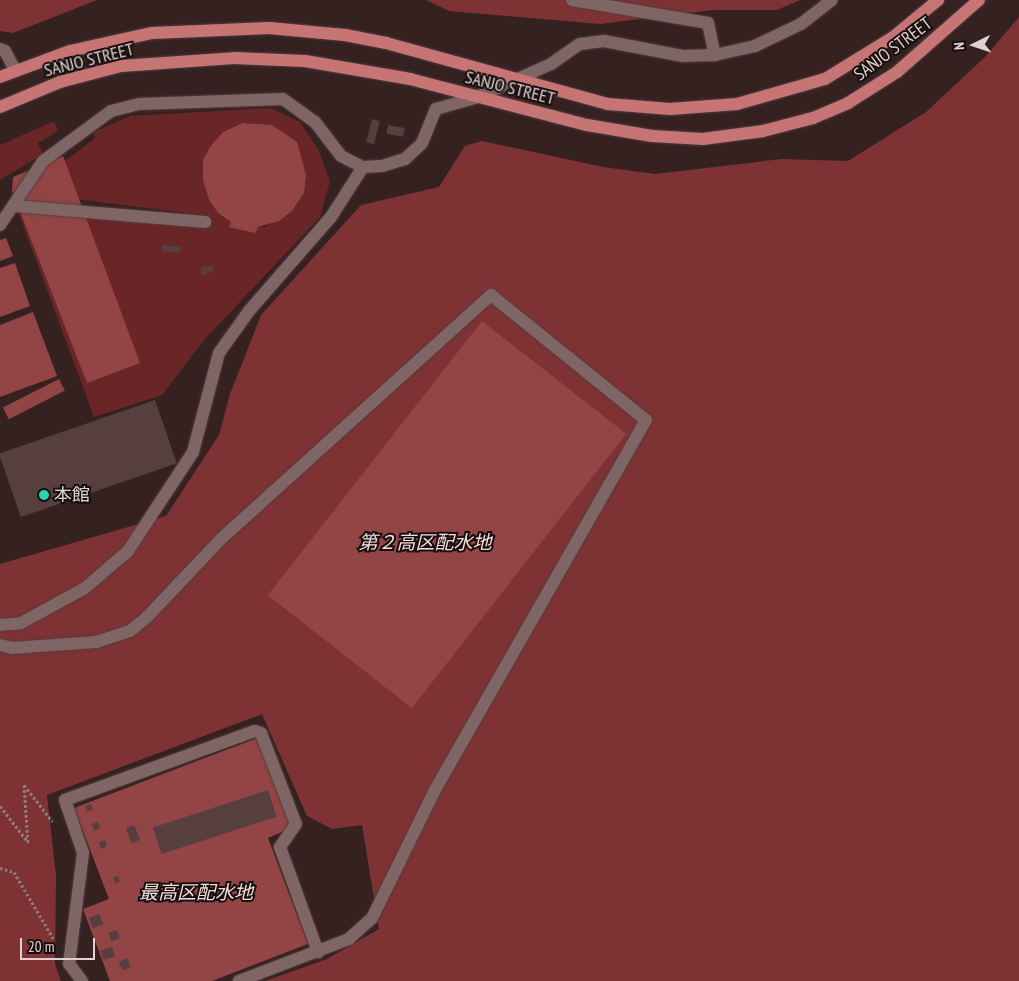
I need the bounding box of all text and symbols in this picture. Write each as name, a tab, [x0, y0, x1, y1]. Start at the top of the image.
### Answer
street label: SANJO STREET	[850, 13, 936, 85]
north arrow	[949, 20, 999, 70]
street label: SANJO STREET	[42, 38, 136, 82]
text: N	[950, 42, 968, 50]
street label: SANJO STREET	[463, 66, 557, 110]
place label: 本館	[54, 484, 90, 506]
marker: 本館	[38, 489, 50, 501]
water label: 第２高区配水地	[359, 532, 491, 554]
water label: 最高区配水地	[139, 882, 253, 904]
scale bar	[22, 928, 98, 960]
text: 20 m	[28, 937, 54, 956]

